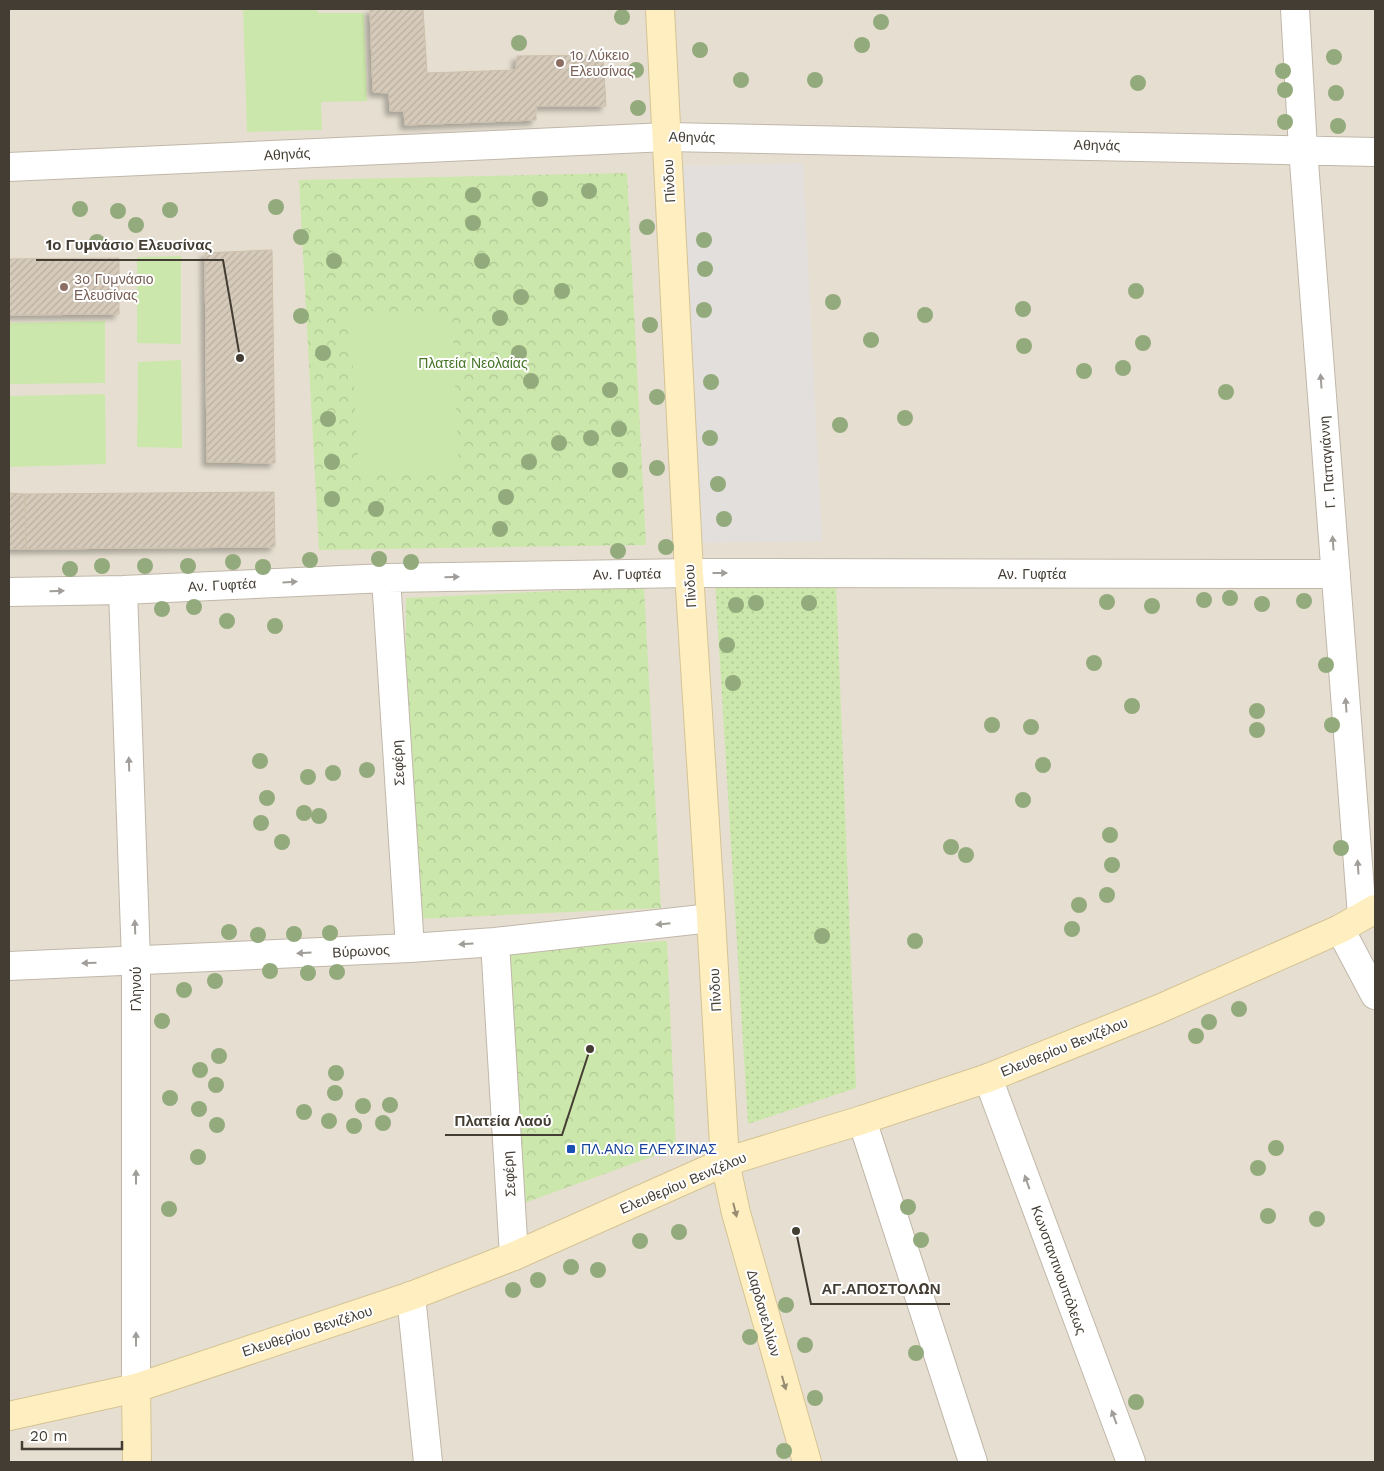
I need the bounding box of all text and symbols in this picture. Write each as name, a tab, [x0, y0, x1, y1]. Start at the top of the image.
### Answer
place label: 1ο Λύκειο Ελευσίνας	[570, 47, 634, 79]
marker: 1ο Λύκειο Ελευσίνας	[554, 57, 566, 69]
street label: Αθηνάς	[668, 129, 716, 145]
street label: Αθηνάς	[1073, 137, 1121, 153]
street label: Αθηνάς	[263, 145, 311, 163]
street label: Πίνδου	[660, 159, 678, 203]
callout: 1ο Γυμνάσιο Ελευσίνας	[36, 230, 223, 260]
text: 1ο Γυμνάσιο Ελευσίνας	[46, 236, 212, 254]
place label: 3ο Γυμνάσιο Ελευσίνας	[74, 271, 154, 303]
marker: 3ο Γυμνάσιο Ελευσίνας	[58, 281, 70, 293]
park label: Πλατεία Νεολαίας	[418, 355, 528, 371]
one-way arrow	[1317, 373, 1325, 389]
street label: Γ. Παπαγιάννη	[1316, 415, 1338, 509]
one-way arrow	[1329, 535, 1337, 551]
street label: Πίνδου	[681, 564, 699, 608]
street label: Αν. Γυφτέα	[593, 565, 661, 583]
street label: Αν. Γυφτέα	[998, 566, 1066, 582]
one-way arrow	[712, 569, 728, 577]
one-way arrow	[444, 573, 460, 581]
street label: Αν. Γυφτέα	[187, 575, 257, 595]
one-way arrow	[282, 578, 298, 586]
one-way arrow	[50, 587, 66, 595]
one-way arrow	[1342, 697, 1350, 713]
street label: Σεφέρη	[388, 740, 408, 786]
one-way arrow	[125, 756, 133, 772]
one-way arrow	[1354, 859, 1362, 875]
one-way arrow	[131, 918, 139, 934]
one-way arrow	[654, 920, 670, 928]
street label: Βύρωνος	[332, 941, 390, 960]
one-way arrow	[458, 941, 474, 949]
one-way arrow	[296, 950, 312, 958]
one-way arrow	[81, 959, 97, 967]
street label: Γληνού	[128, 967, 144, 1011]
street label: Πίνδου	[706, 968, 724, 1012]
street label: Ελευθερίου Βενιζέλου	[998, 1014, 1130, 1080]
callout: Πλατεία Λαού	[445, 1105, 562, 1135]
text: Πλατεία Λαού	[455, 1112, 552, 1130]
place label: ΠΛ.ΑΝΩ ΕΛΕΥΣΙΝΑΣ	[581, 1141, 717, 1157]
marker: ΠΛ.ΑΝΩ ΕΛΕΥΣΙΝΑΣ	[565, 1143, 577, 1155]
street label: Ελευθερίου Βενιζέλου	[617, 1149, 749, 1217]
street label: Σεφέρη	[499, 1151, 519, 1197]
one-way arrow	[132, 1168, 140, 1184]
one-way arrow	[1023, 1175, 1030, 1190]
one-way arrow	[731, 1202, 739, 1217]
street label: Κωνσταντινουπόλεως	[1028, 1203, 1090, 1337]
street label: Δαρδανελλίων	[744, 1268, 784, 1358]
callout: ΑΓ.ΑΠΟΣΤΟΛΩΝ	[811, 1274, 950, 1304]
text: ΑΓ.ΑΠΟΣΤΟΛΩΝ	[821, 1280, 941, 1298]
street label: Ελευθερίου Βενιζέλου	[240, 1302, 374, 1360]
one-way arrow	[132, 1331, 140, 1347]
one-way arrow	[781, 1375, 789, 1390]
one-way arrow	[1110, 1409, 1117, 1424]
scale bar	[22, 1418, 122, 1450]
text: 20 m	[30, 1427, 68, 1445]

